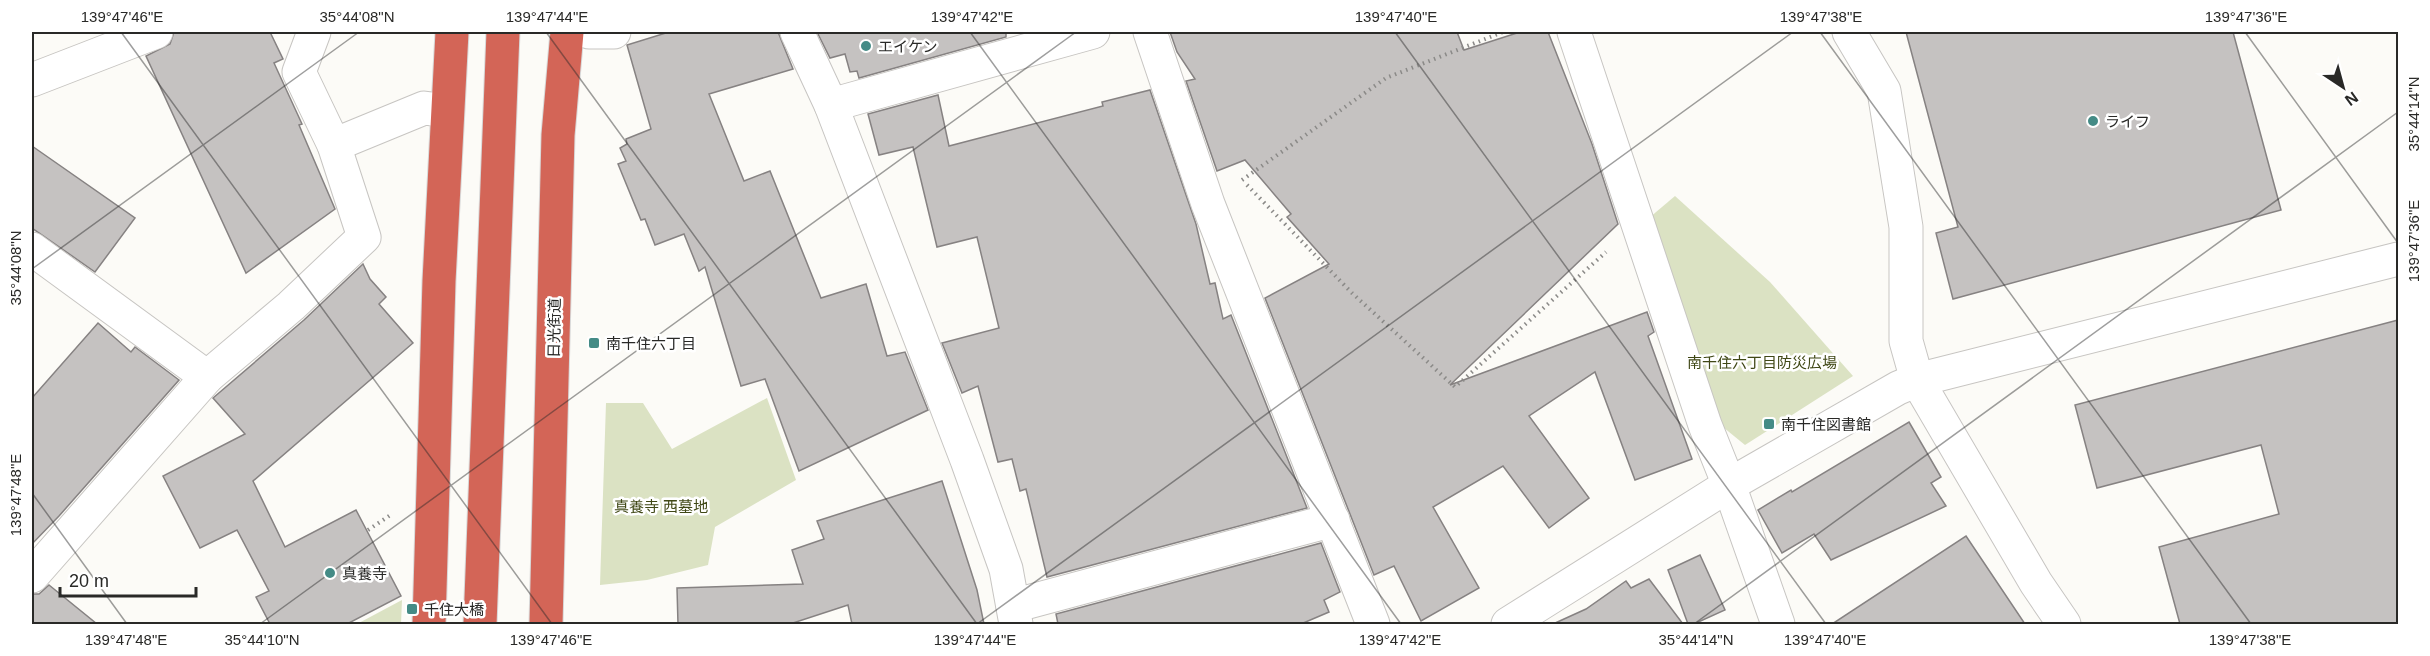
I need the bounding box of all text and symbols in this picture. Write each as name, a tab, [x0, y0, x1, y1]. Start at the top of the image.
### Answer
text: 139°47'46"E	[81, 8, 163, 25]
text: 35°44'08"N	[319, 8, 395, 25]
text: 139°47'44"E	[506, 8, 588, 25]
text: 139°47'42"E	[931, 8, 1013, 25]
text: 139°47'40"E	[1355, 8, 1437, 25]
text: 139°47'38"E	[1780, 8, 1862, 25]
text: 139°47'36"E	[2205, 8, 2287, 25]
place label: エイケン	[878, 38, 938, 55]
marker: エイケン	[859, 39, 873, 53]
north arrow	[2313, 57, 2373, 117]
text: 35°44'14"N	[2405, 76, 2422, 152]
text: N	[2342, 88, 2361, 109]
place label: ライフ	[2105, 113, 2150, 130]
marker: ライフ	[2086, 114, 2100, 128]
text: 139°47'36"E	[2405, 200, 2422, 282]
text: 35°44'08"N	[7, 230, 24, 306]
street label: 日光街道	[545, 298, 563, 358]
place label: 南千住六丁目	[606, 335, 696, 352]
marker: 南千住六丁目	[587, 336, 601, 350]
park label: 南千住六丁目防災広場	[1687, 354, 1837, 371]
place label: 南千住図書館	[1781, 416, 1871, 433]
marker: 南千住図書館	[1762, 417, 1776, 431]
text: 139°47'48"E	[7, 454, 24, 536]
park label: 真養寺 西墓地	[614, 498, 708, 515]
scale bar	[60, 560, 196, 598]
place label: 真養寺	[342, 565, 387, 582]
marker: 真養寺	[323, 566, 337, 580]
text: 20 m	[69, 571, 109, 591]
place label: 千住大橋	[424, 601, 484, 618]
marker: 千住大橋	[405, 602, 419, 616]
text: 139°47'48"E	[85, 631, 167, 648]
text: 35°44'10"N	[224, 631, 300, 648]
text: 139°47'46"E	[510, 631, 592, 648]
text: 139°47'44"E	[934, 631, 1016, 648]
text: 139°47'42"E	[1359, 631, 1441, 648]
text: 35°44'14"N	[1658, 631, 1734, 648]
text: 139°47'40"E	[1784, 631, 1866, 648]
text: 139°47'38"E	[2209, 631, 2291, 648]

